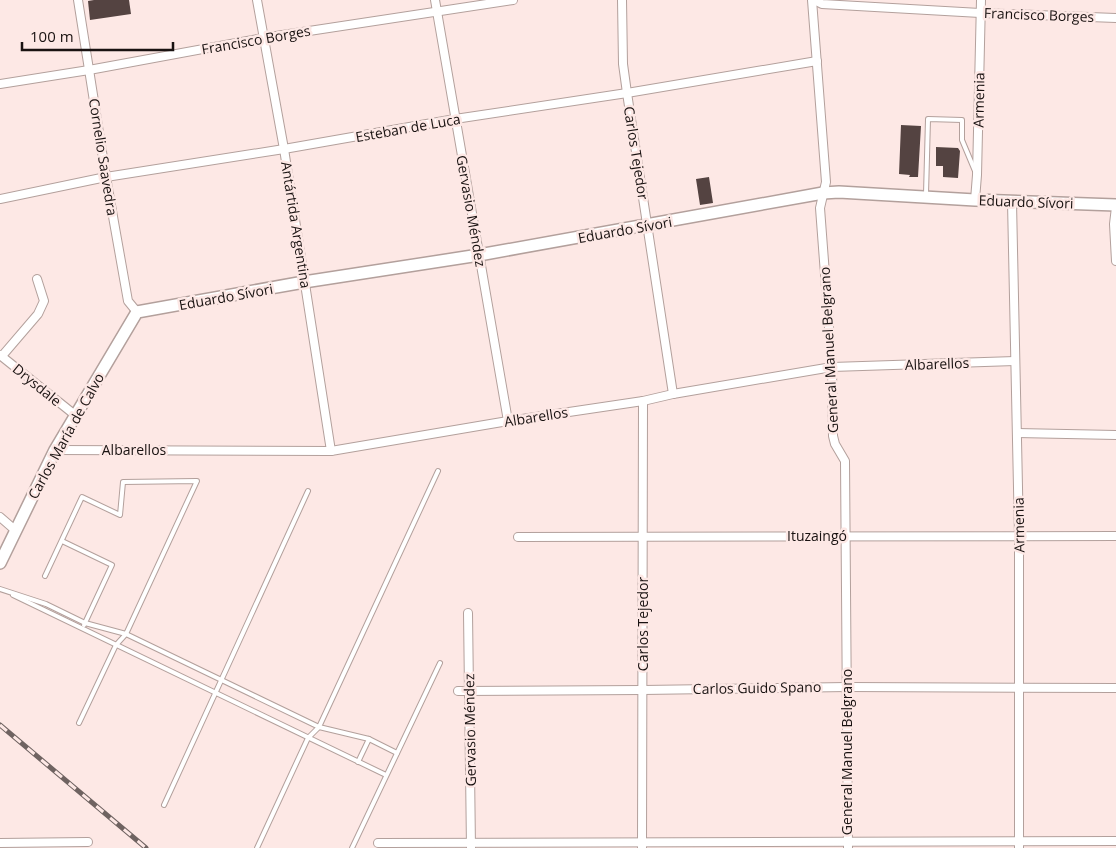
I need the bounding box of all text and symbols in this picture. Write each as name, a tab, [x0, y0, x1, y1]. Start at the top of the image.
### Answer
street label: Francisco Borges	[984, 3, 1095, 26]
scale bar	[22, 20, 174, 52]
street label: Francisco Borges	[200, 21, 312, 58]
text: 100 m	[30, 26, 74, 46]
street label: Armenia	[969, 72, 988, 128]
street label: Cornelio Saavedra	[85, 97, 122, 217]
street label: Carlos Tejedor	[620, 105, 653, 201]
street label: Esteban de Luca	[354, 109, 462, 146]
street label: Gervasio Méndez	[452, 154, 491, 269]
street label: Antártida Argentina	[277, 160, 316, 290]
street label: Eduardo Sívori	[978, 190, 1074, 213]
street label: Eduardo Sívori	[577, 212, 673, 247]
street label: General Manuel Belgrano	[815, 266, 842, 434]
street label: Eduardo Sívori	[178, 279, 274, 314]
street label: Albarellos	[904, 353, 970, 374]
street label: Drysdale	[9, 359, 66, 410]
street label: Carlos María de Calvo	[23, 369, 108, 502]
street label: Albarellos	[503, 402, 570, 431]
street label: Albarellos	[102, 440, 167, 459]
street label: Armenia	[1009, 497, 1028, 553]
street label: Ituzaingó	[787, 526, 847, 545]
street label: Carlos Tejedor	[633, 577, 652, 671]
street label: General Manuel Belgrano	[837, 669, 856, 835]
street label: Gervasio Méndez	[459, 673, 480, 787]
street label: Carlos Guido Spano	[693, 677, 821, 698]

